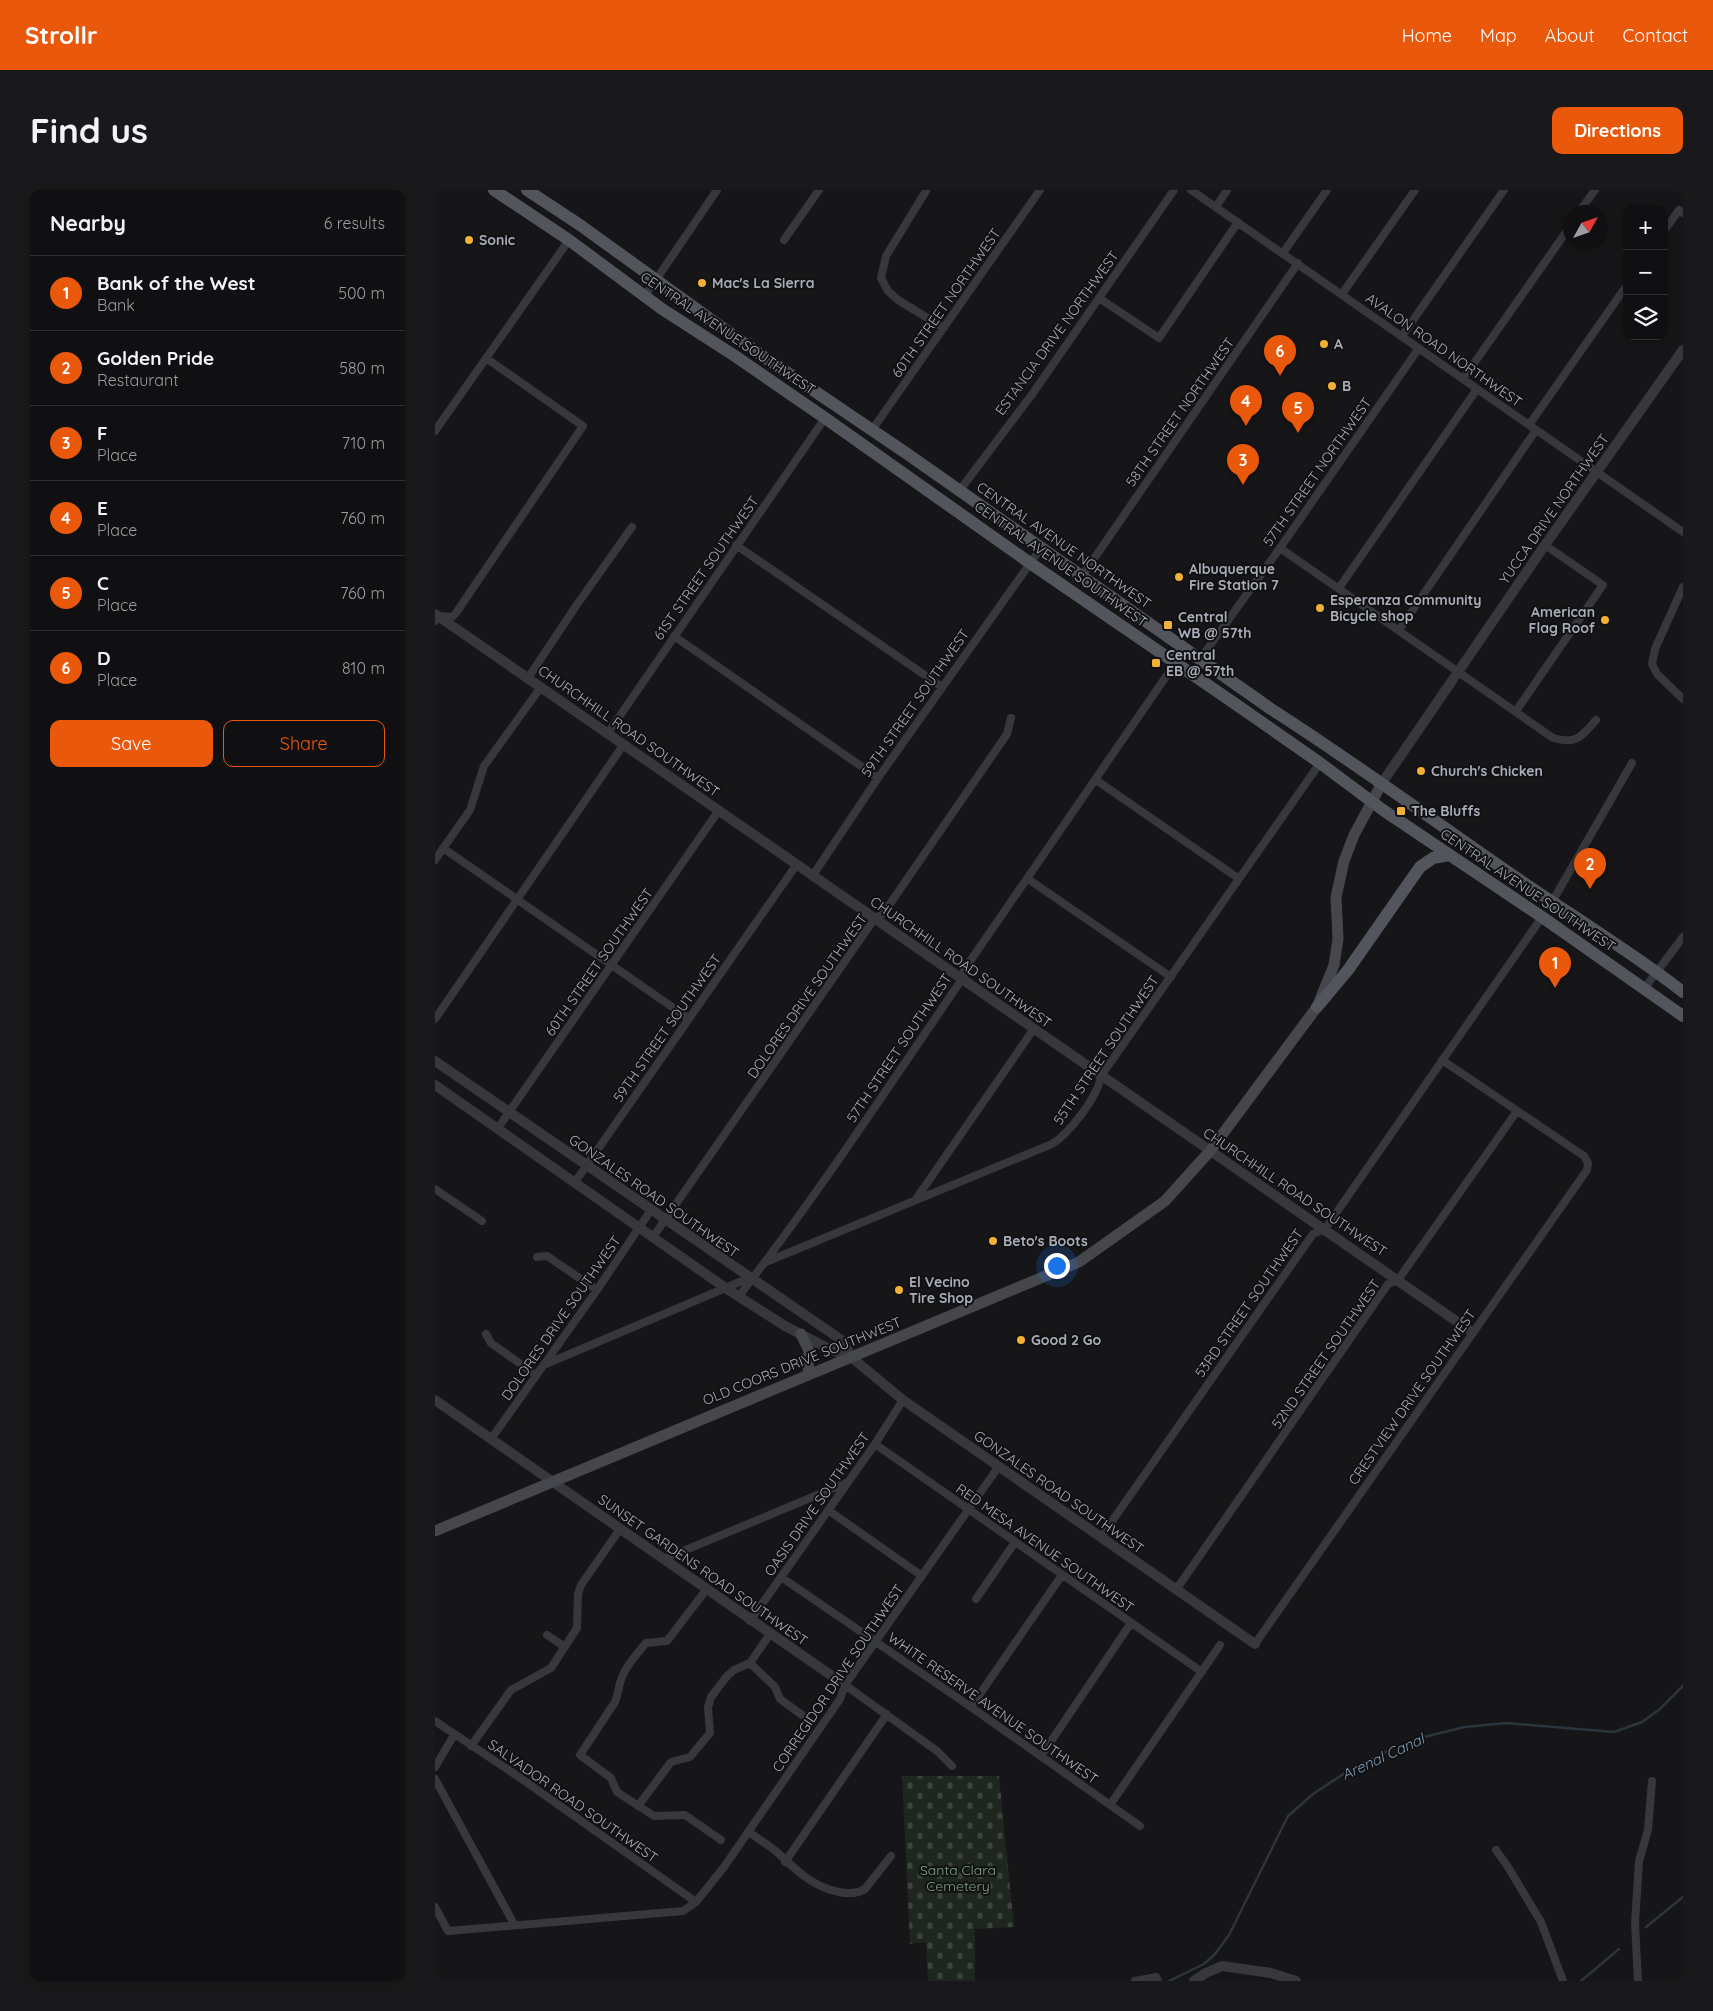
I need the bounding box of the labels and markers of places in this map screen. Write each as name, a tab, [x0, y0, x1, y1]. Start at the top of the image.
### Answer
place label: Sonic	[479, 231, 515, 249]
marker: Sonic	[463, 234, 475, 246]
place label: Mac's La Sierra	[712, 274, 814, 292]
marker: Mac's La Sierra	[696, 277, 708, 289]
pin: 6	[1264, 335, 1296, 376]
place label: A	[1334, 335, 1343, 353]
marker: A	[1318, 338, 1330, 350]
place label: B	[1342, 377, 1351, 395]
marker: B	[1326, 380, 1338, 392]
pin: 4	[1230, 385, 1262, 426]
pin: 5	[1282, 392, 1314, 433]
pin: 3	[1227, 444, 1259, 485]
place label: Albuquerque Fire Station 7	[1189, 560, 1279, 594]
marker: Albuquerque Fire Station 7	[1173, 571, 1185, 583]
place label: Esperanza Community Bicycle shop	[1330, 591, 1481, 625]
marker: Esperanza Community Bicycle shop	[1314, 602, 1326, 614]
place label: American Flag Roof	[1529, 603, 1596, 637]
place label: Central WB @ 57th	[1178, 608, 1251, 642]
marker: American Flag Roof	[1599, 614, 1611, 626]
marker: Central WB @ 57th	[1162, 619, 1174, 631]
place label: Central EB @ 57th	[1166, 646, 1234, 680]
marker: Central EB @ 57th	[1150, 657, 1162, 669]
place label: Church's Chicken	[1431, 762, 1543, 780]
marker: Church's Chicken	[1415, 765, 1427, 777]
place label: The Bluffs	[1411, 802, 1480, 820]
marker: The Bluffs	[1395, 805, 1407, 817]
pin: 2	[1574, 848, 1606, 889]
pin: 1	[1539, 947, 1571, 988]
place label: Beto's Boots	[1003, 1232, 1088, 1250]
marker: Beto's Boots	[987, 1235, 999, 1247]
place label: El Vecino Tire Shop	[909, 1273, 973, 1307]
marker: El Vecino Tire Shop	[893, 1284, 905, 1296]
place label: Good 2 Go	[1031, 1331, 1102, 1349]
marker: Good 2 Go	[1015, 1334, 1027, 1346]

